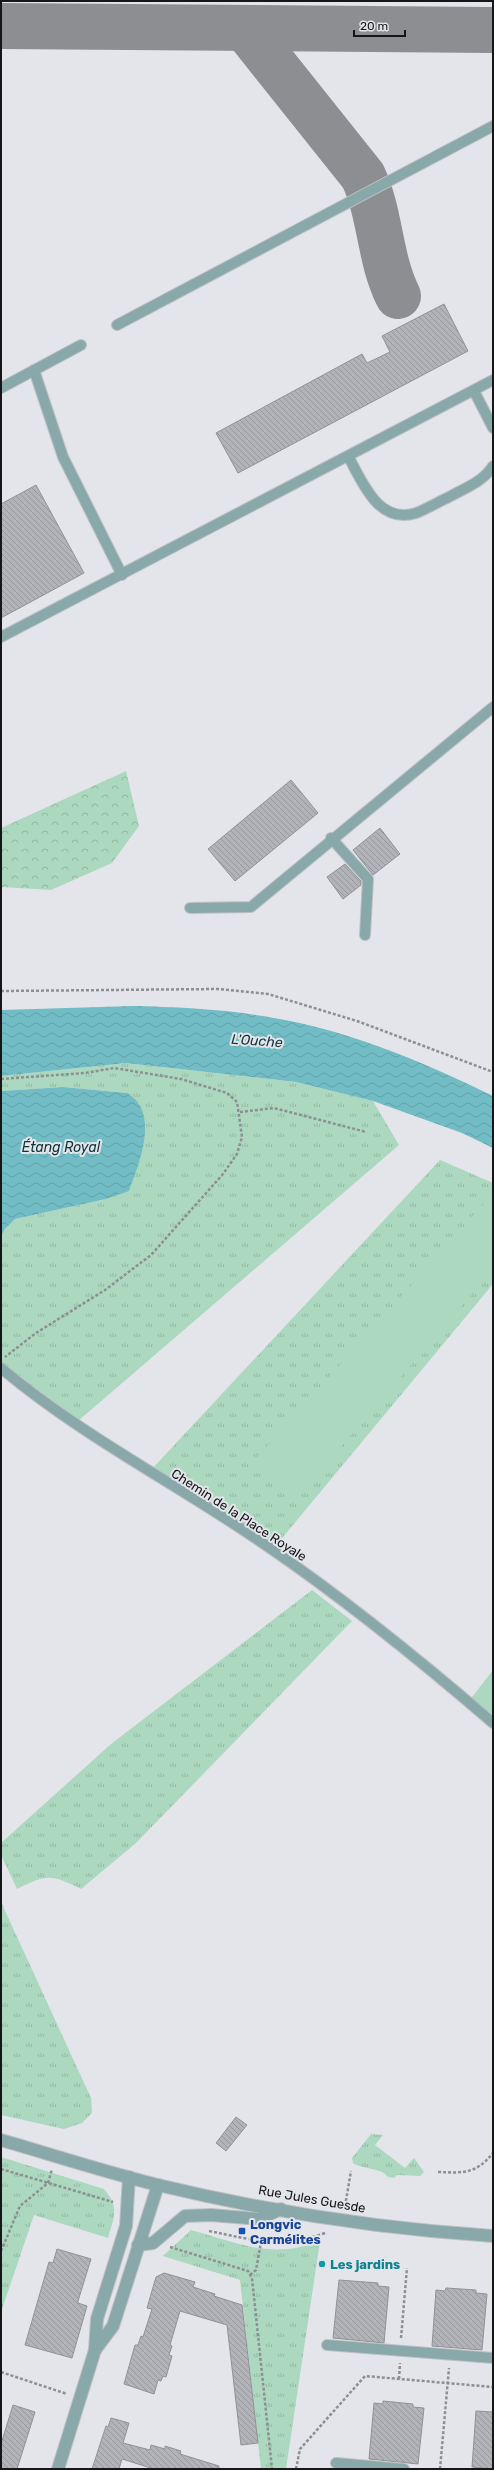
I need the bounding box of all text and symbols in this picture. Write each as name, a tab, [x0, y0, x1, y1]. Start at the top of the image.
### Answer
scale bar	[354, 12, 405, 38]
text: 20 m	[360, 19, 388, 33]
water label: L'Ouche	[231, 1031, 283, 1051]
water label: Étang Royal	[22, 1138, 101, 1156]
street label: Chemin de la Place Royale	[169, 1466, 309, 1564]
street label: Rue Jules Guesde	[257, 2182, 367, 2216]
place label: Longvic Carmélites	[250, 2217, 321, 2247]
marker: Longvic Carmélites	[237, 2226, 247, 2236]
place label: Les jardins	[330, 2257, 400, 2272]
marker: Les jardins	[317, 2259, 327, 2269]

